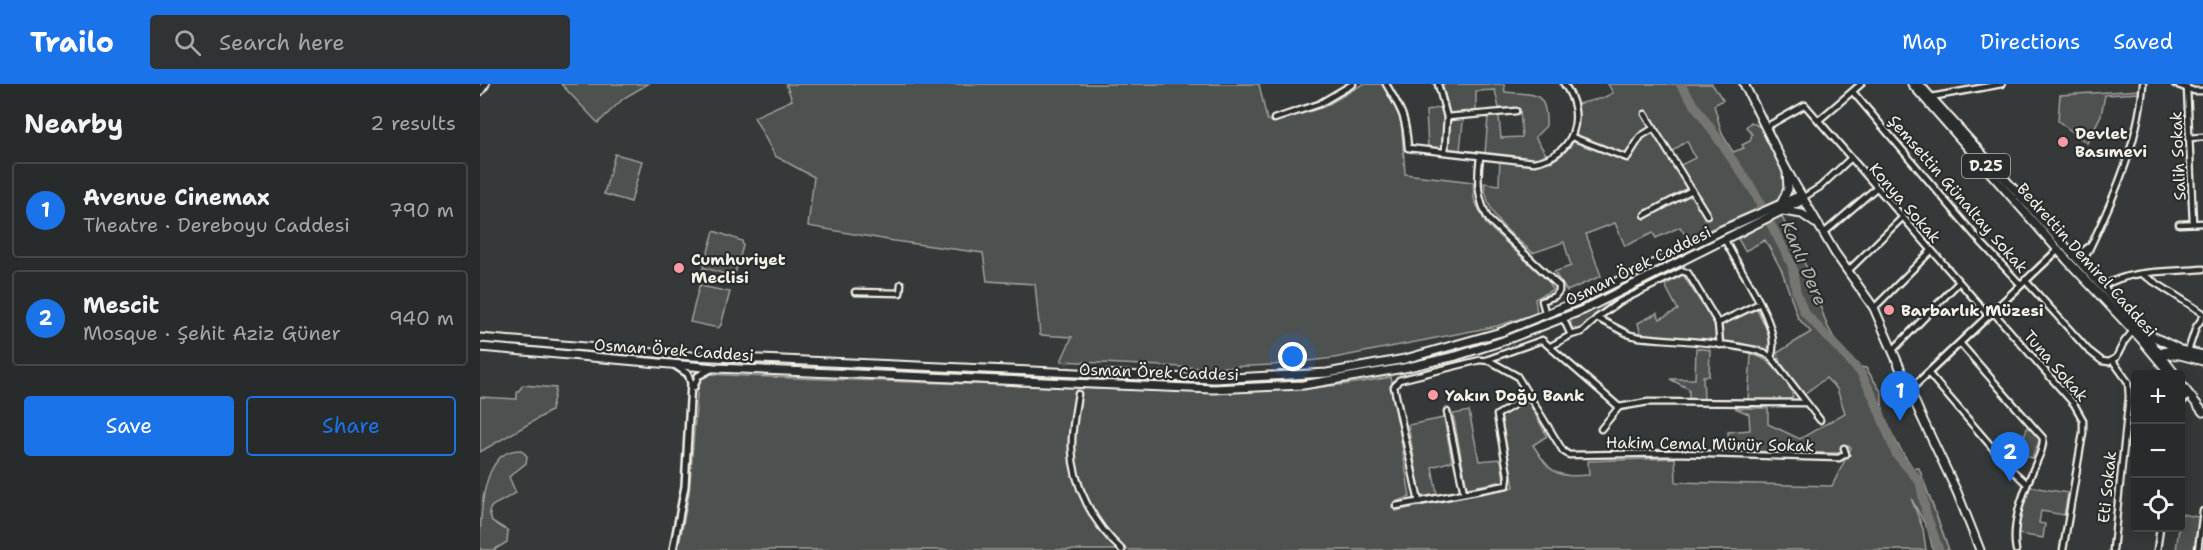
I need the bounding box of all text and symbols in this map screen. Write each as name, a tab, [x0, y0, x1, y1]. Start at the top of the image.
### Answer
search box	[150, 15, 570, 69]
text: Trailo	[30, 23, 114, 61]
icon: search	[171, 26, 204, 59]
text: Search here	[219, 28, 345, 57]
text: Map	[1902, 28, 1947, 56]
text: Directions	[1980, 28, 2080, 56]
text: Saved	[2113, 28, 2173, 56]
text: Nearby	[24, 106, 123, 141]
text: 2 results	[370, 110, 456, 136]
street label: Şemsettin Günaltay Sokak	[1883, 110, 2033, 278]
street label: Salih Sokak	[2165, 111, 2191, 201]
place label: Devlet Basımevi	[2075, 123, 2147, 162]
marker: Devlet Basımevi	[2056, 135, 2070, 149]
road number: D.25	[1962, 154, 2010, 178]
street label: Konya Sokak	[1864, 159, 1946, 247]
street label: Bedrettin Demirel Caddesi	[2012, 179, 2162, 341]
text: Avenue Cinemax	[83, 183, 270, 212]
text: 1	[41, 197, 50, 223]
text: 790 m	[389, 197, 454, 223]
text: Theatre · Dereboyu Caddesi	[83, 212, 350, 238]
water label: Kanlı Dere	[1775, 217, 1833, 309]
street label: Osman Örek Caddesi	[1561, 221, 1715, 311]
place label: Cumhuriyet Meclisi	[691, 249, 786, 288]
marker: Cumhuriyet Meclisi	[672, 261, 686, 275]
text: Mescit	[83, 291, 159, 320]
place label: Barbarlık Müzesi	[1901, 300, 2044, 321]
marker: Barbarlık Müzesi	[1882, 303, 1896, 317]
text: 2	[39, 305, 53, 331]
text: 940 m	[389, 305, 454, 331]
text: Mosque · Şehit Aziz Güner	[83, 320, 341, 346]
street label: Tuna Sokak	[2019, 326, 2093, 406]
street label: Osman Örek Caddesi	[593, 334, 755, 366]
your location	[1278, 342, 1307, 371]
street label: Osman Örek Caddesi	[1079, 359, 1239, 385]
map controls	[2131, 370, 2185, 532]
button: +	[2131, 370, 2185, 424]
pin: 1	[1880, 372, 1920, 421]
place label: Yakın Doğu Bank	[1445, 385, 1584, 406]
marker: Yakın Doğu Bank	[1426, 388, 1440, 402]
button: Save	[24, 396, 234, 456]
button: Share	[246, 396, 456, 456]
button: −	[2131, 424, 2185, 478]
street label: Hakim Cemal Münür Sokak	[1606, 432, 1814, 456]
pin: 2	[1990, 432, 2030, 482]
street label: Eti Sokak	[2093, 450, 2121, 524]
button: locate	[2131, 478, 2185, 532]

